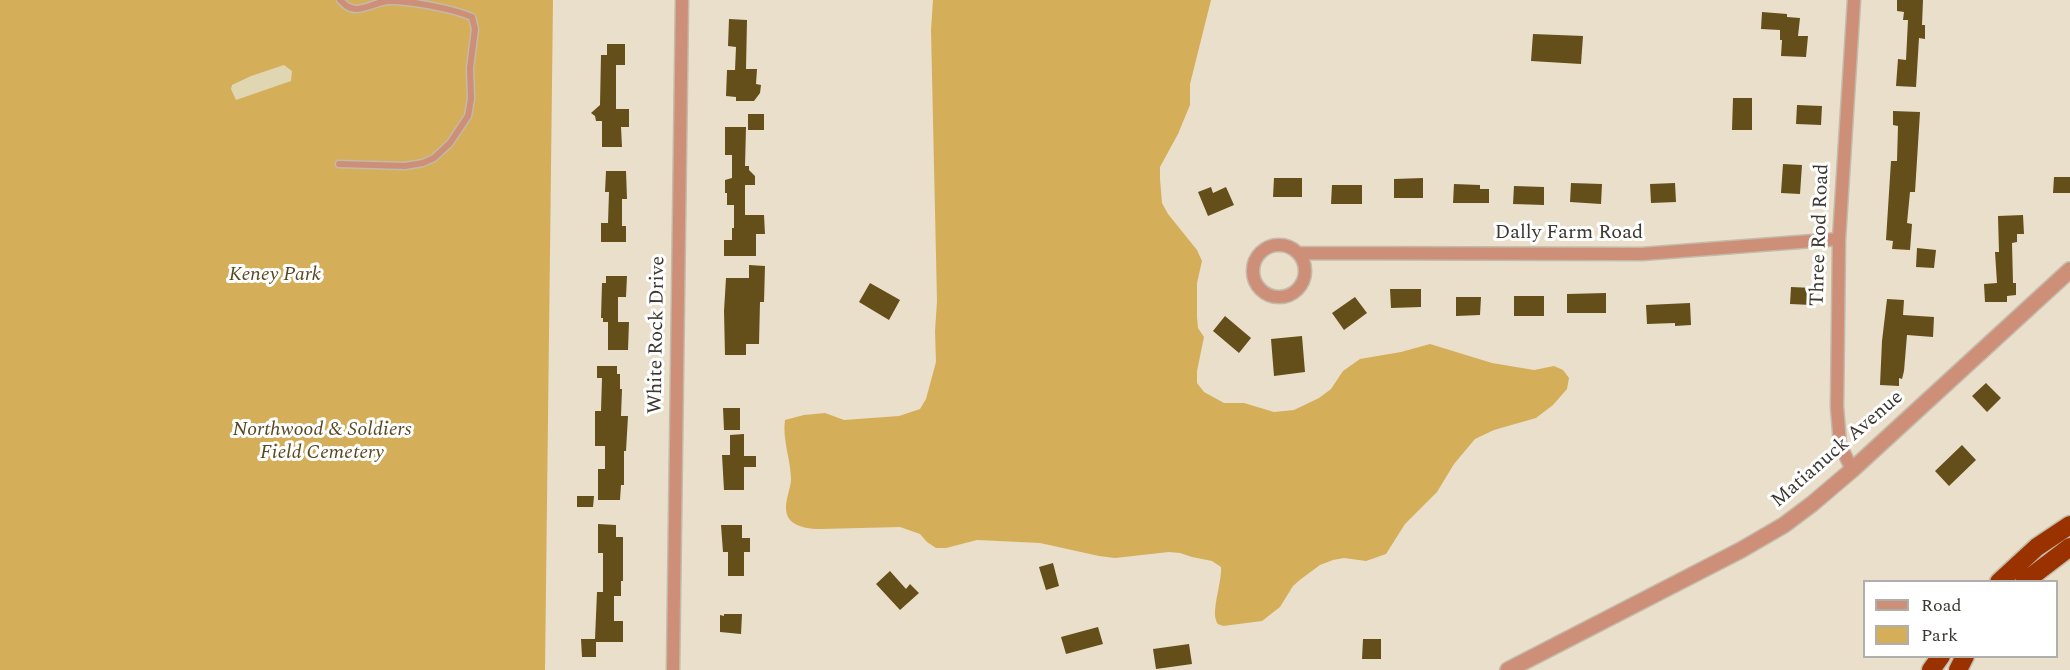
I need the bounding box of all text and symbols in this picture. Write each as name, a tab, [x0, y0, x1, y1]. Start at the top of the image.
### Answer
street label: Three Rod Road	[1807, 163, 1835, 307]
street label: Dally Farm Road	[1495, 222, 1643, 246]
street label: White Rock Drive	[645, 256, 671, 414]
park label: Keney Park	[229, 264, 321, 288]
street label: Matianuck Avenue	[1767, 386, 1909, 514]
park label: Northwood & Soldiers Field Cemetery	[232, 419, 412, 466]
legend	[1863, 580, 2058, 658]
text: Road	[1921, 592, 1962, 619]
text: Park	[1921, 622, 1958, 649]

